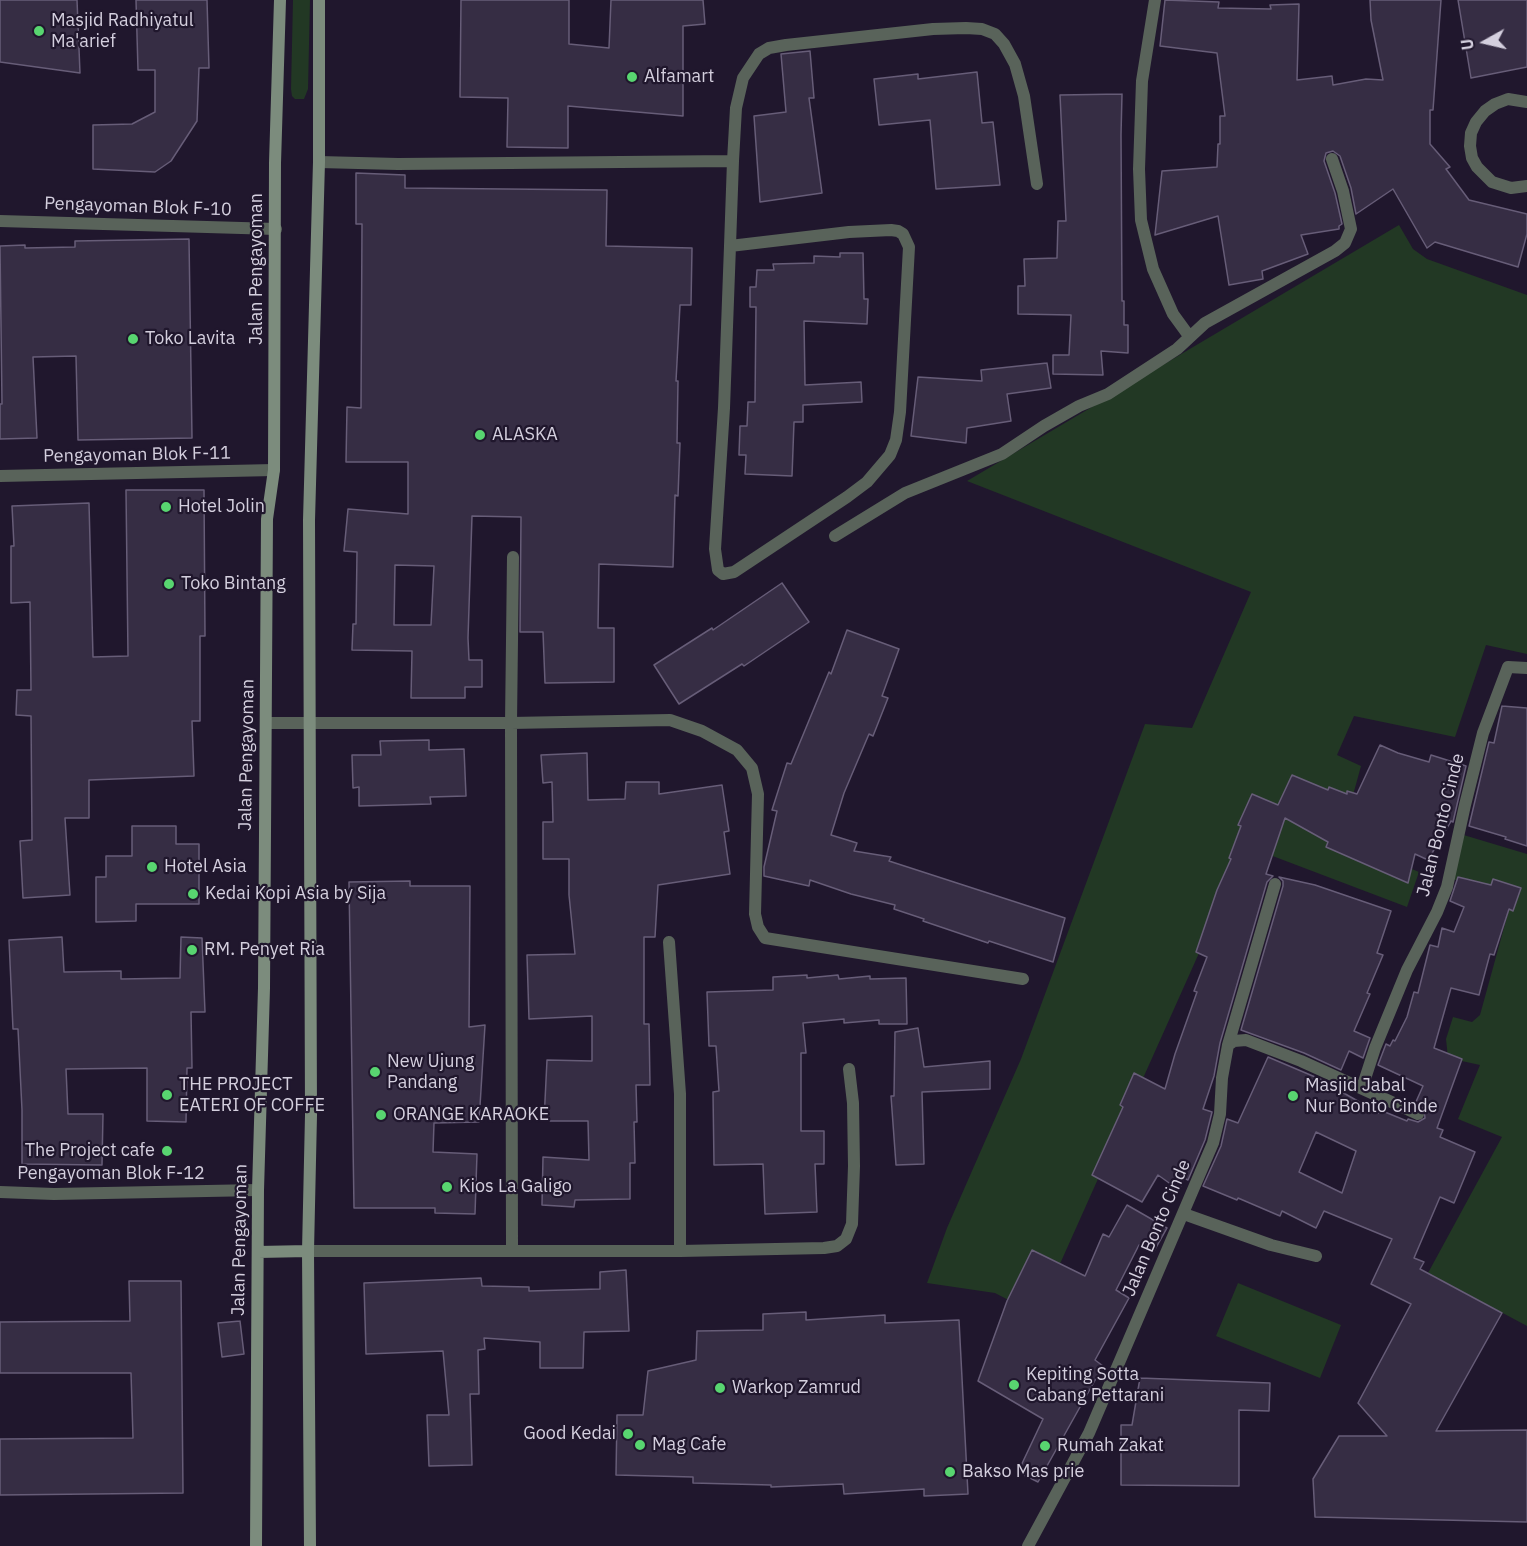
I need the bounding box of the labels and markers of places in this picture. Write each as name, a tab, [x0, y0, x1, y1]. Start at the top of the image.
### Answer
place label: Masjid Radhiyatul Ma'arief	[51, 10, 194, 52]
marker: Masjid Radhiyatul Ma'arief	[32, 24, 46, 38]
place label: Alfamart	[644, 66, 714, 88]
marker: Alfamart	[625, 70, 639, 84]
place label: Toko Lavita	[145, 328, 235, 350]
marker: Toko Lavita	[126, 332, 140, 346]
place label: ALASKA	[492, 424, 558, 446]
marker: ALASKA	[473, 428, 487, 442]
place label: Hotel Jolin	[178, 496, 265, 518]
marker: Hotel Jolin	[159, 500, 173, 514]
place label: Toko Bintang	[181, 573, 286, 595]
marker: Toko Bintang	[162, 577, 176, 591]
place label: Hotel Asia	[164, 856, 246, 878]
marker: Hotel Asia	[145, 860, 159, 874]
place label: Kedai Kopi Asia by Sija	[205, 883, 386, 905]
marker: Kedai Kopi Asia by Sija	[186, 887, 200, 901]
place label: RM. Penyet Ria	[204, 939, 325, 961]
marker: RM. Penyet Ria	[185, 943, 199, 957]
place label: New Ujung Pandang	[387, 1051, 474, 1094]
marker: New Ujung Pandang	[368, 1065, 382, 1079]
place label: THE PROJECT EATERI OF COFFE	[179, 1074, 325, 1116]
place label: Masjid Jabal Nur Bonto Cinde	[1305, 1075, 1438, 1118]
marker: THE PROJECT EATERI OF COFFE	[160, 1088, 174, 1102]
marker: Masjid Jabal Nur Bonto Cinde	[1286, 1089, 1300, 1103]
place label: ORANGE KARAOKE	[393, 1104, 549, 1126]
marker: ORANGE KARAOKE	[374, 1108, 388, 1122]
place label: The Project cafe	[25, 1140, 155, 1162]
marker: The Project cafe	[160, 1144, 174, 1158]
place label: Kios La Galigo	[459, 1176, 572, 1198]
marker: Kios La Galigo	[440, 1180, 454, 1194]
place label: Kepiting Sotta Cabang Pettarani	[1026, 1364, 1164, 1406]
place label: Warkop Zamrud	[732, 1377, 861, 1399]
marker: Kepiting Sotta Cabang Pettarani	[1007, 1378, 1021, 1392]
marker: Warkop Zamrud	[713, 1381, 727, 1395]
place label: Good Kedai	[523, 1423, 616, 1445]
marker: Good Kedai	[621, 1427, 635, 1441]
place label: Mag Cafe	[652, 1434, 726, 1456]
place label: Rumah Zakat	[1057, 1435, 1164, 1457]
marker: Mag Cafe	[633, 1438, 647, 1452]
marker: Rumah Zakat	[1038, 1439, 1052, 1453]
place label: Bakso Mas prie	[962, 1461, 1084, 1483]
marker: Bakso Mas prie	[943, 1465, 957, 1479]

